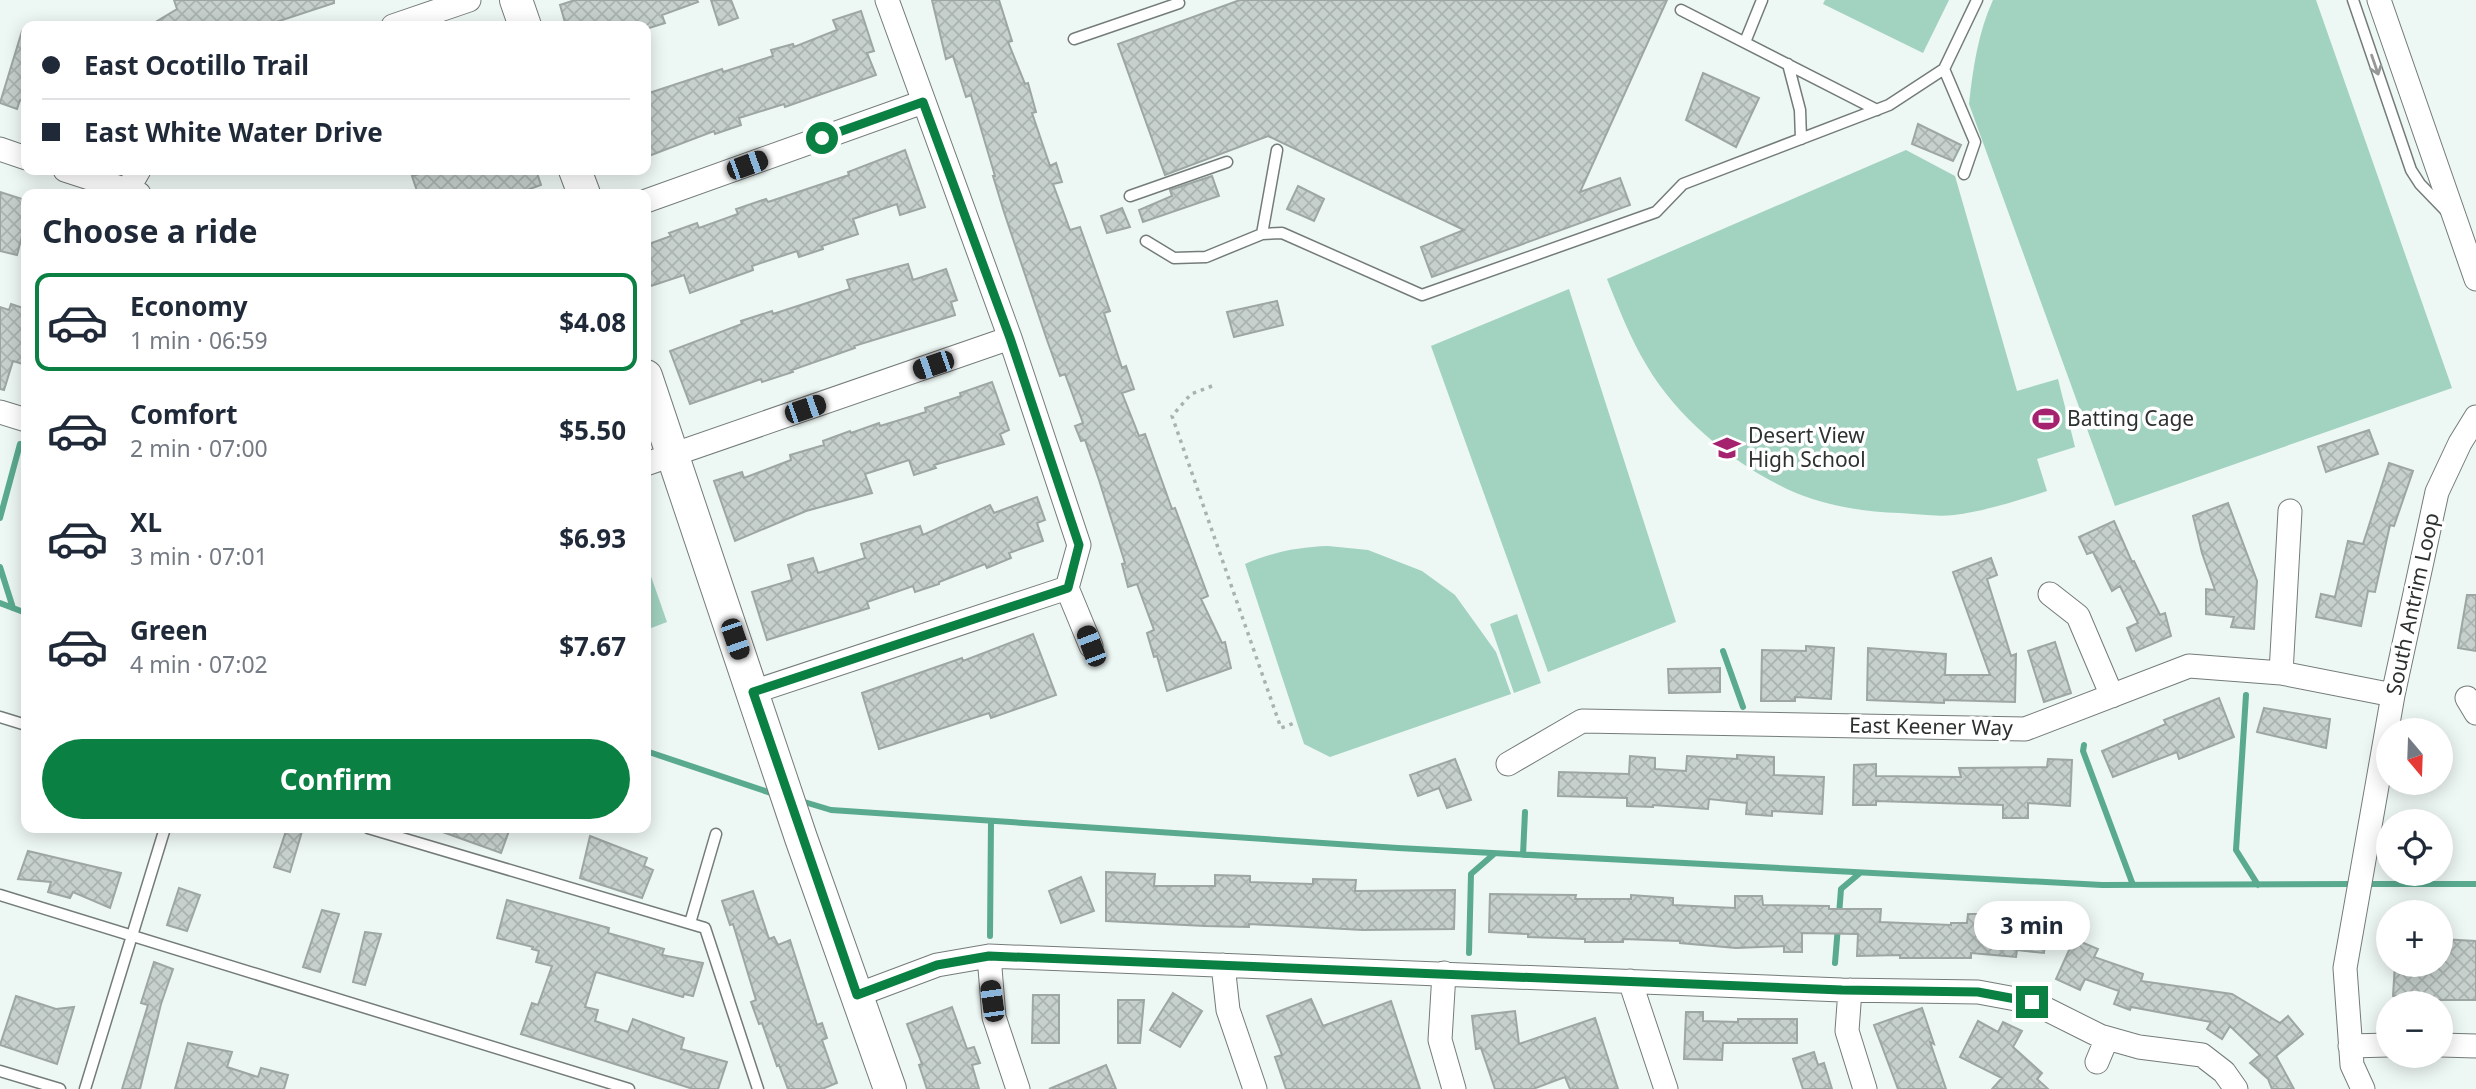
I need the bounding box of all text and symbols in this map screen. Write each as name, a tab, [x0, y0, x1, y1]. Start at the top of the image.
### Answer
text: East Ocotillo Trail	[84, 47, 309, 83]
one-way arrow	[2370, 53, 2382, 75]
text: East White Water Drive	[84, 114, 383, 150]
route start	[806, 122, 838, 154]
car	[724, 148, 771, 182]
text: Choose a ride	[42, 209, 258, 252]
text: Economy	[130, 288, 248, 324]
icon: car	[46, 291, 109, 354]
text: $4.08	[559, 304, 626, 340]
text: 1 min · 06:59	[130, 324, 268, 356]
car	[910, 348, 957, 382]
car	[782, 392, 829, 426]
text: Comfort	[130, 396, 238, 432]
icon: car	[46, 399, 109, 462]
sports icon: Batting Cage	[2031, 404, 2061, 434]
place label: Batting Cage	[2067, 404, 2194, 432]
text: $5.50	[559, 412, 626, 448]
place label: Desert View High School	[1748, 421, 1866, 473]
text: 2 min · 07:00	[130, 432, 268, 464]
school or university icon: Desert View High School	[1712, 433, 1742, 463]
text: XL	[130, 504, 162, 540]
icon: car	[46, 507, 109, 570]
street label: South Antrim Loop	[2379, 510, 2445, 698]
text: $6.93	[559, 520, 626, 556]
text: 3 min · 07:01	[130, 540, 268, 572]
text: Green	[130, 612, 208, 648]
icon: car	[46, 615, 109, 678]
car	[719, 616, 752, 662]
car	[1074, 623, 1109, 669]
text: $7.67	[559, 628, 626, 664]
text: 4 min · 07:02	[130, 648, 268, 680]
street label: East Keener Way	[1849, 711, 2013, 741]
north arrow	[2376, 718, 2454, 794]
map controls	[2376, 718, 2453, 1068]
button: Confirm	[42, 739, 630, 819]
button: locate	[2376, 809, 2453, 886]
callout: 3 min	[1974, 900, 2090, 950]
button: +	[2376, 900, 2453, 977]
text: 3 min	[2000, 909, 2064, 941]
car	[979, 979, 1006, 1023]
route end	[2016, 986, 2048, 1018]
button: −	[2376, 991, 2453, 1068]

